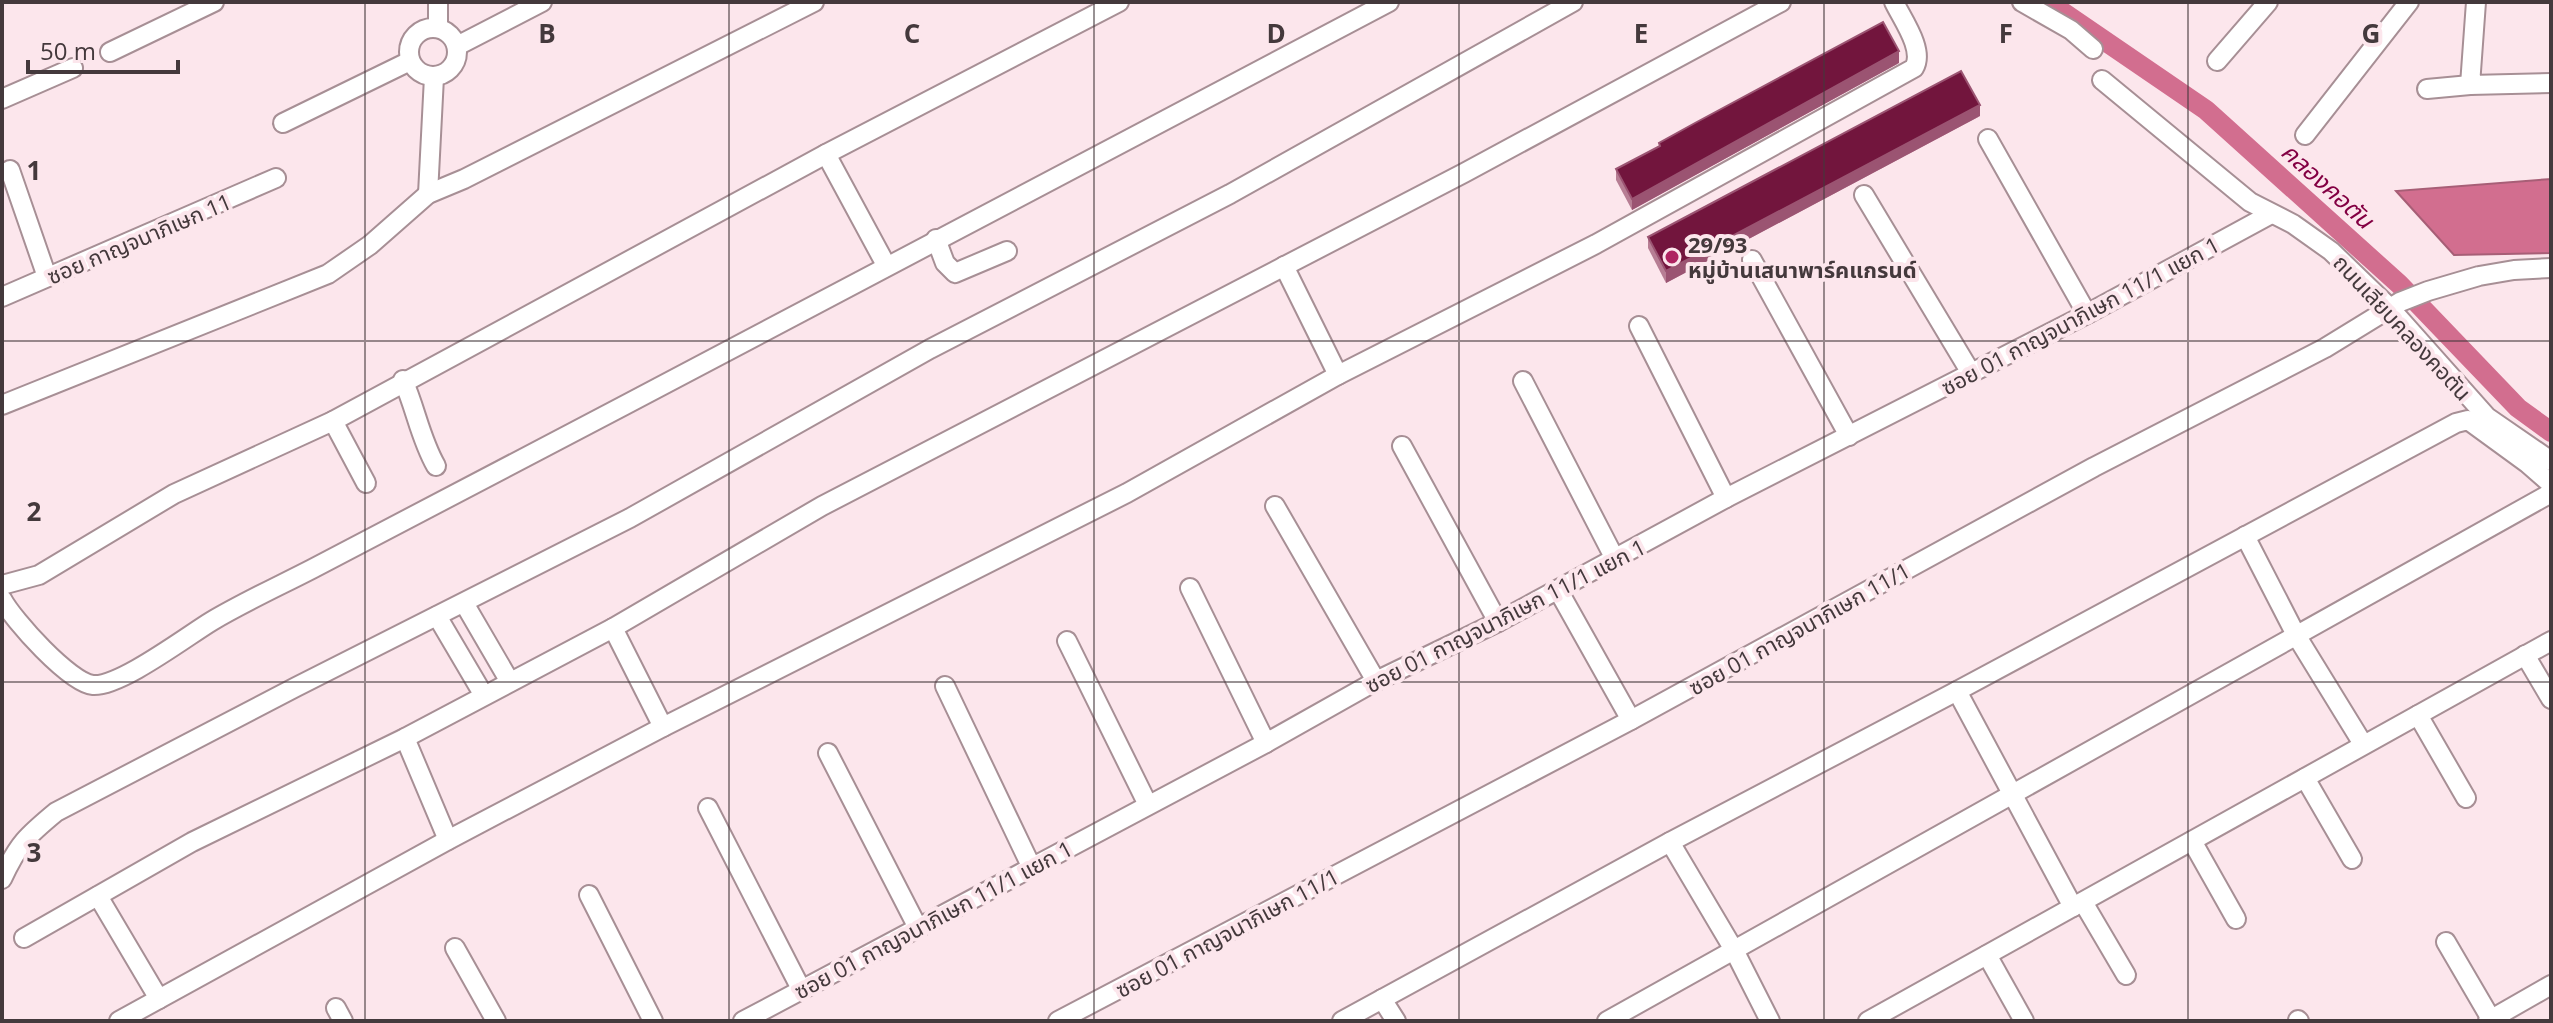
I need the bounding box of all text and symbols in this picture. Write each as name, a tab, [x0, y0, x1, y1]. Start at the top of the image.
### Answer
text: B	[538, 15, 556, 51]
text: C	[904, 15, 920, 51]
text: D	[1266, 15, 1286, 51]
text: E	[1634, 15, 1648, 51]
text: F	[1999, 15, 2013, 51]
text: G	[2362, 15, 2380, 51]
scale bar	[28, 24, 178, 74]
text: 50 m	[40, 34, 96, 67]
water label: คลองคอตัน	[2275, 135, 2382, 236]
text: 1	[27, 152, 41, 188]
street label: ซอย กาญจนาภิเษก 11	[42, 186, 236, 290]
place label: 29/93 หมู่บ้านเสนาพาร์คแกรนด์	[1688, 229, 1917, 284]
street label: ซอย 01 กาญจนาภิเษก 11/1 แยก 1	[1936, 229, 2224, 401]
street label: ถนนเลียบคลองคอตัน	[2327, 247, 2479, 407]
marker: 29/93 หมู่บ้านเสนาพาร์คแกรนด์	[1663, 248, 1681, 266]
text: 2	[27, 493, 42, 529]
street label: ซอย 01 กาญจนาภิเษก 11/1 แยก 1	[1360, 531, 1650, 699]
street label: ซอย 01 กาญจนาภิเษก 11/1	[1683, 554, 1915, 702]
street label: ซอย 01 กาญจนาภิเษก 11/1 แยก 1	[789, 833, 1077, 1005]
text: 3	[27, 834, 41, 870]
street label: ซอย 01 กาญจนาภิเษก 11/1	[1110, 860, 1344, 1004]

